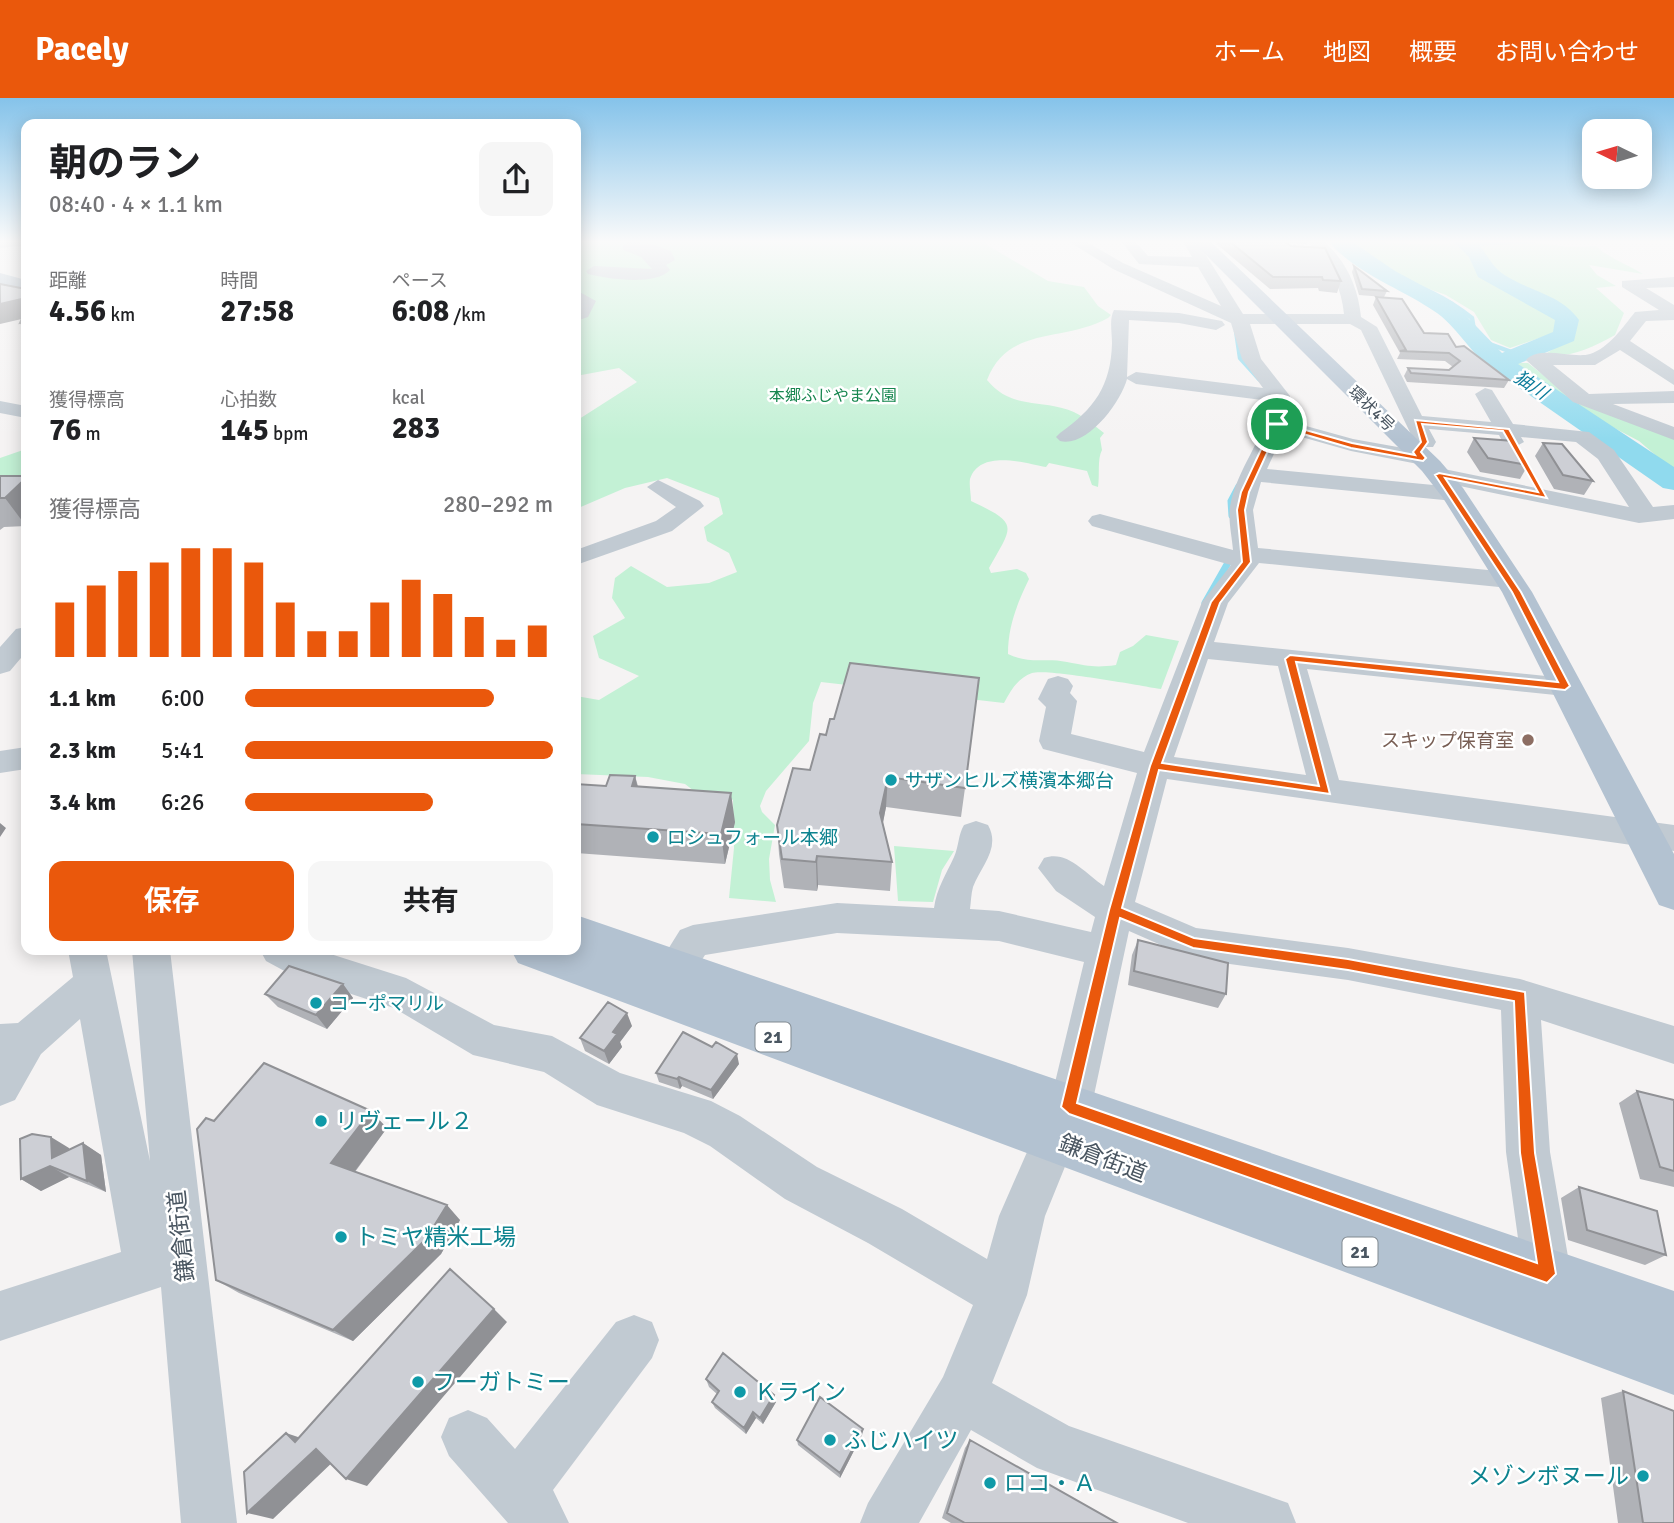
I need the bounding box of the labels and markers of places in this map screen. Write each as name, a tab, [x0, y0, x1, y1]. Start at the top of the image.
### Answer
pin	[1247, 394, 1307, 454]
place label: スキップ保育室	[1381, 729, 1514, 753]
marker: スキップ保育室	[1520, 732, 1536, 748]
place label: サザンヒルズ横濱本郷台	[905, 769, 1114, 793]
marker: サザンヒルズ横濱本郷台	[883, 772, 899, 788]
place label: ロシュフォール本郷	[667, 826, 838, 850]
marker: ロシュフォール本郷	[645, 829, 661, 845]
place label: コーポマリル	[330, 992, 444, 1016]
marker: コーポマリル	[308, 995, 324, 1011]
place label: リヴェール２	[335, 1107, 473, 1136]
marker: リヴェール２	[313, 1113, 329, 1129]
place label: トミヤ精米工場	[355, 1223, 516, 1252]
marker: トミヤ精米工場	[333, 1229, 349, 1245]
place label: フーガトミー	[432, 1368, 570, 1397]
marker: フーガトミー	[410, 1374, 426, 1390]
place label: Ｋライン	[754, 1378, 846, 1407]
marker: Ｋライン	[732, 1384, 748, 1400]
place label: ふじハイツ	[844, 1426, 959, 1455]
marker: ふじハイツ	[822, 1432, 838, 1448]
place label: メゾンボヌール	[1468, 1462, 1629, 1491]
marker: メゾンボヌール	[1635, 1468, 1651, 1484]
place label: ロコ・Ａ	[1004, 1469, 1096, 1498]
marker: ロコ・Ａ	[982, 1475, 998, 1491]

